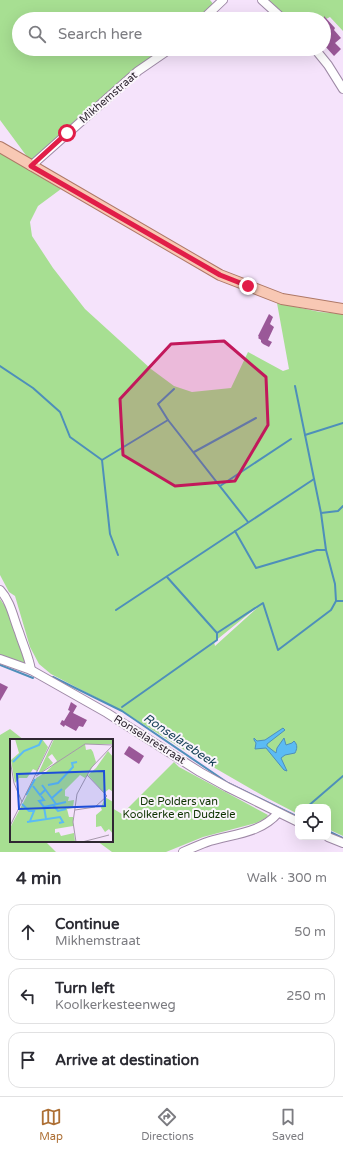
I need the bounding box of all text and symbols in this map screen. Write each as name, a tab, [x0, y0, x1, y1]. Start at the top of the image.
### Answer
search box	[12, 12, 331, 56]
icon: search	[26, 23, 48, 45]
text: Search here	[58, 25, 142, 43]
street label: Mikhemstraat	[77, 69, 140, 126]
route start	[58, 124, 76, 142]
route end	[239, 277, 257, 295]
water label: Ronselarebeek	[141, 711, 220, 770]
street label: Ronselarestraat	[112, 712, 188, 767]
inset map	[10, 739, 113, 842]
park label: De Polders van Koolkerke en Dudzele	[122, 795, 236, 821]
map controls	[295, 804, 331, 840]
button: locate	[295, 804, 331, 840]
text: 4 min	[16, 868, 61, 889]
text: Walk · 300 m	[247, 870, 327, 886]
text: Continue	[55, 915, 119, 933]
icon: ahead	[17, 921, 39, 943]
text: 50 m	[294, 924, 326, 940]
text: Mikhemstraat	[55, 933, 141, 949]
text: Turn left	[55, 979, 115, 997]
icon: left	[17, 985, 39, 1007]
text: 250 m	[286, 988, 326, 1004]
text: Koolkerkesteenweg	[55, 997, 176, 1013]
icon: arrive	[17, 1049, 39, 1071]
text: Arrive at destination	[55, 1051, 199, 1069]
tab: Map	[39, 1106, 63, 1143]
tab: Directions	[141, 1106, 194, 1143]
tab: Saved	[272, 1106, 304, 1143]

